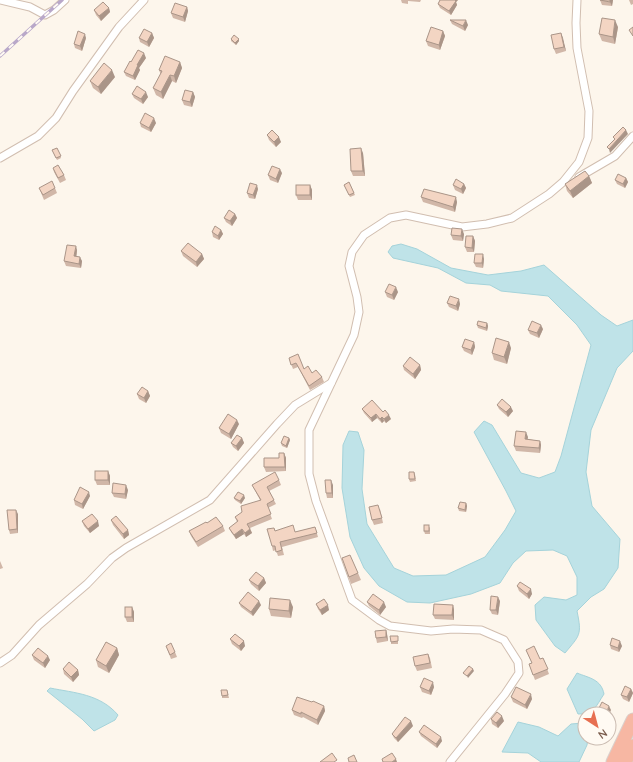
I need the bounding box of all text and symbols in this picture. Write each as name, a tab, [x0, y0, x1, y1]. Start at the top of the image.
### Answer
north arrow	[577, 706, 617, 746]
text: N	[595, 726, 610, 742]

